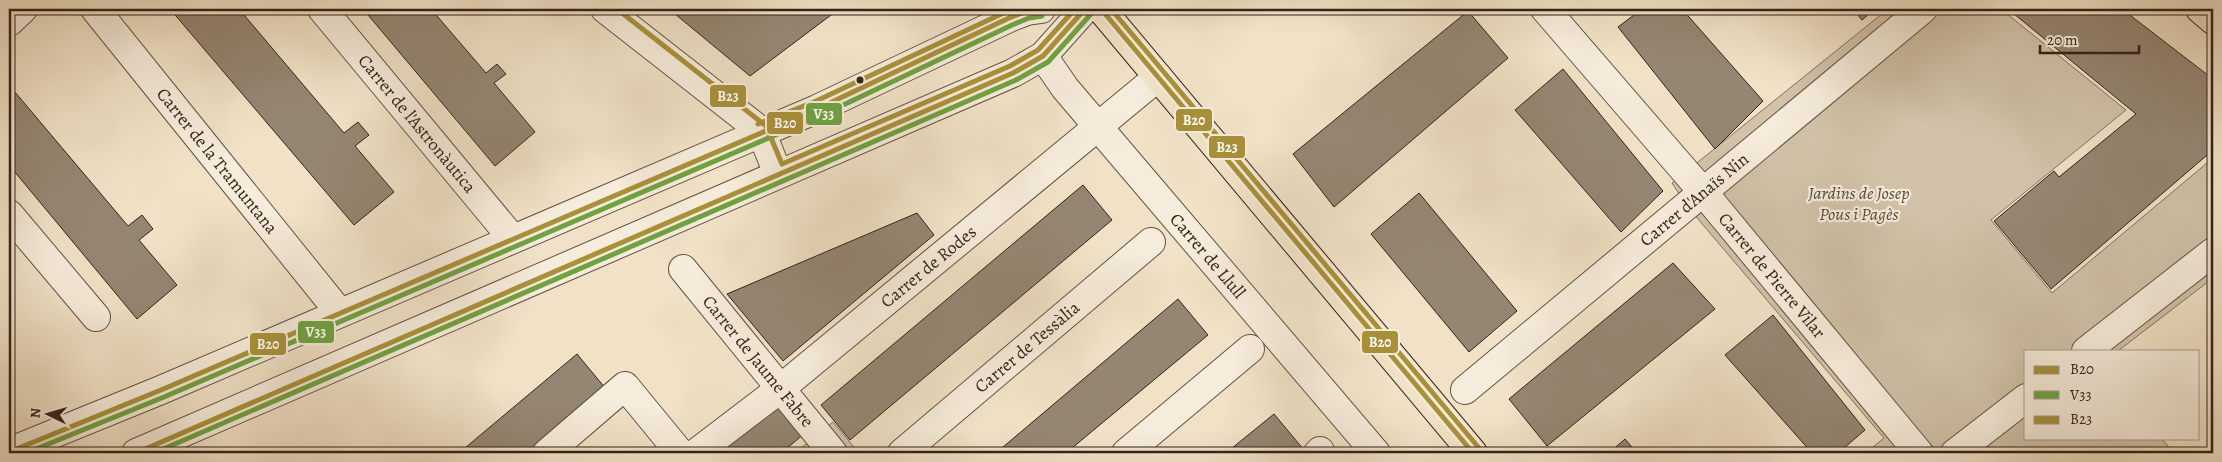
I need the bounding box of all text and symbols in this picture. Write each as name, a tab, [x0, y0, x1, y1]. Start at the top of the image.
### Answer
scale bar	[2040, 22, 2138, 54]
text: 20 m	[2047, 30, 2078, 50]
street label: Carrer de l'Astronàutica	[353, 49, 482, 198]
unlabelled marker	[855, 75, 865, 85]
street label: Carrer de la Tramuntana	[151, 83, 284, 239]
line badge: B23	[709, 84, 747, 108]
text: B23	[717, 87, 739, 106]
line badge: V33	[805, 102, 843, 126]
text: V33	[813, 105, 834, 124]
line badge: B20	[1175, 108, 1213, 132]
line badge: B20	[766, 111, 804, 135]
text: B20	[1183, 111, 1205, 130]
text: B20	[774, 114, 796, 133]
line badge: B23	[1208, 135, 1246, 159]
text: B23	[1216, 138, 1238, 157]
street label: Carrer d'Anaïs Nin	[1635, 147, 1754, 252]
park label: Jardins de Josep Pous i Pagès	[1807, 181, 1910, 226]
street label: Carrer de Pierre Vilar	[1713, 207, 1831, 343]
street label: Carrer de Llull	[1165, 208, 1251, 304]
street label: Carrer de Rodes	[875, 220, 981, 313]
street label: Carrer de Jaume Fabre	[697, 290, 819, 432]
street label: Carrer de Tessàlia	[969, 295, 1085, 398]
line badge: V33	[297, 320, 335, 344]
text: V33	[305, 323, 326, 342]
line badge: B20	[1361, 330, 1399, 354]
line badge: B20	[249, 332, 287, 356]
text: B20	[1369, 333, 1391, 352]
text: B20	[257, 335, 279, 354]
legend	[2024, 350, 2200, 440]
text: B20	[2070, 359, 2094, 379]
text: V33	[2069, 385, 2092, 405]
north arrow	[22, 390, 72, 440]
text: N	[26, 407, 45, 419]
text: B23	[2070, 409, 2092, 429]

